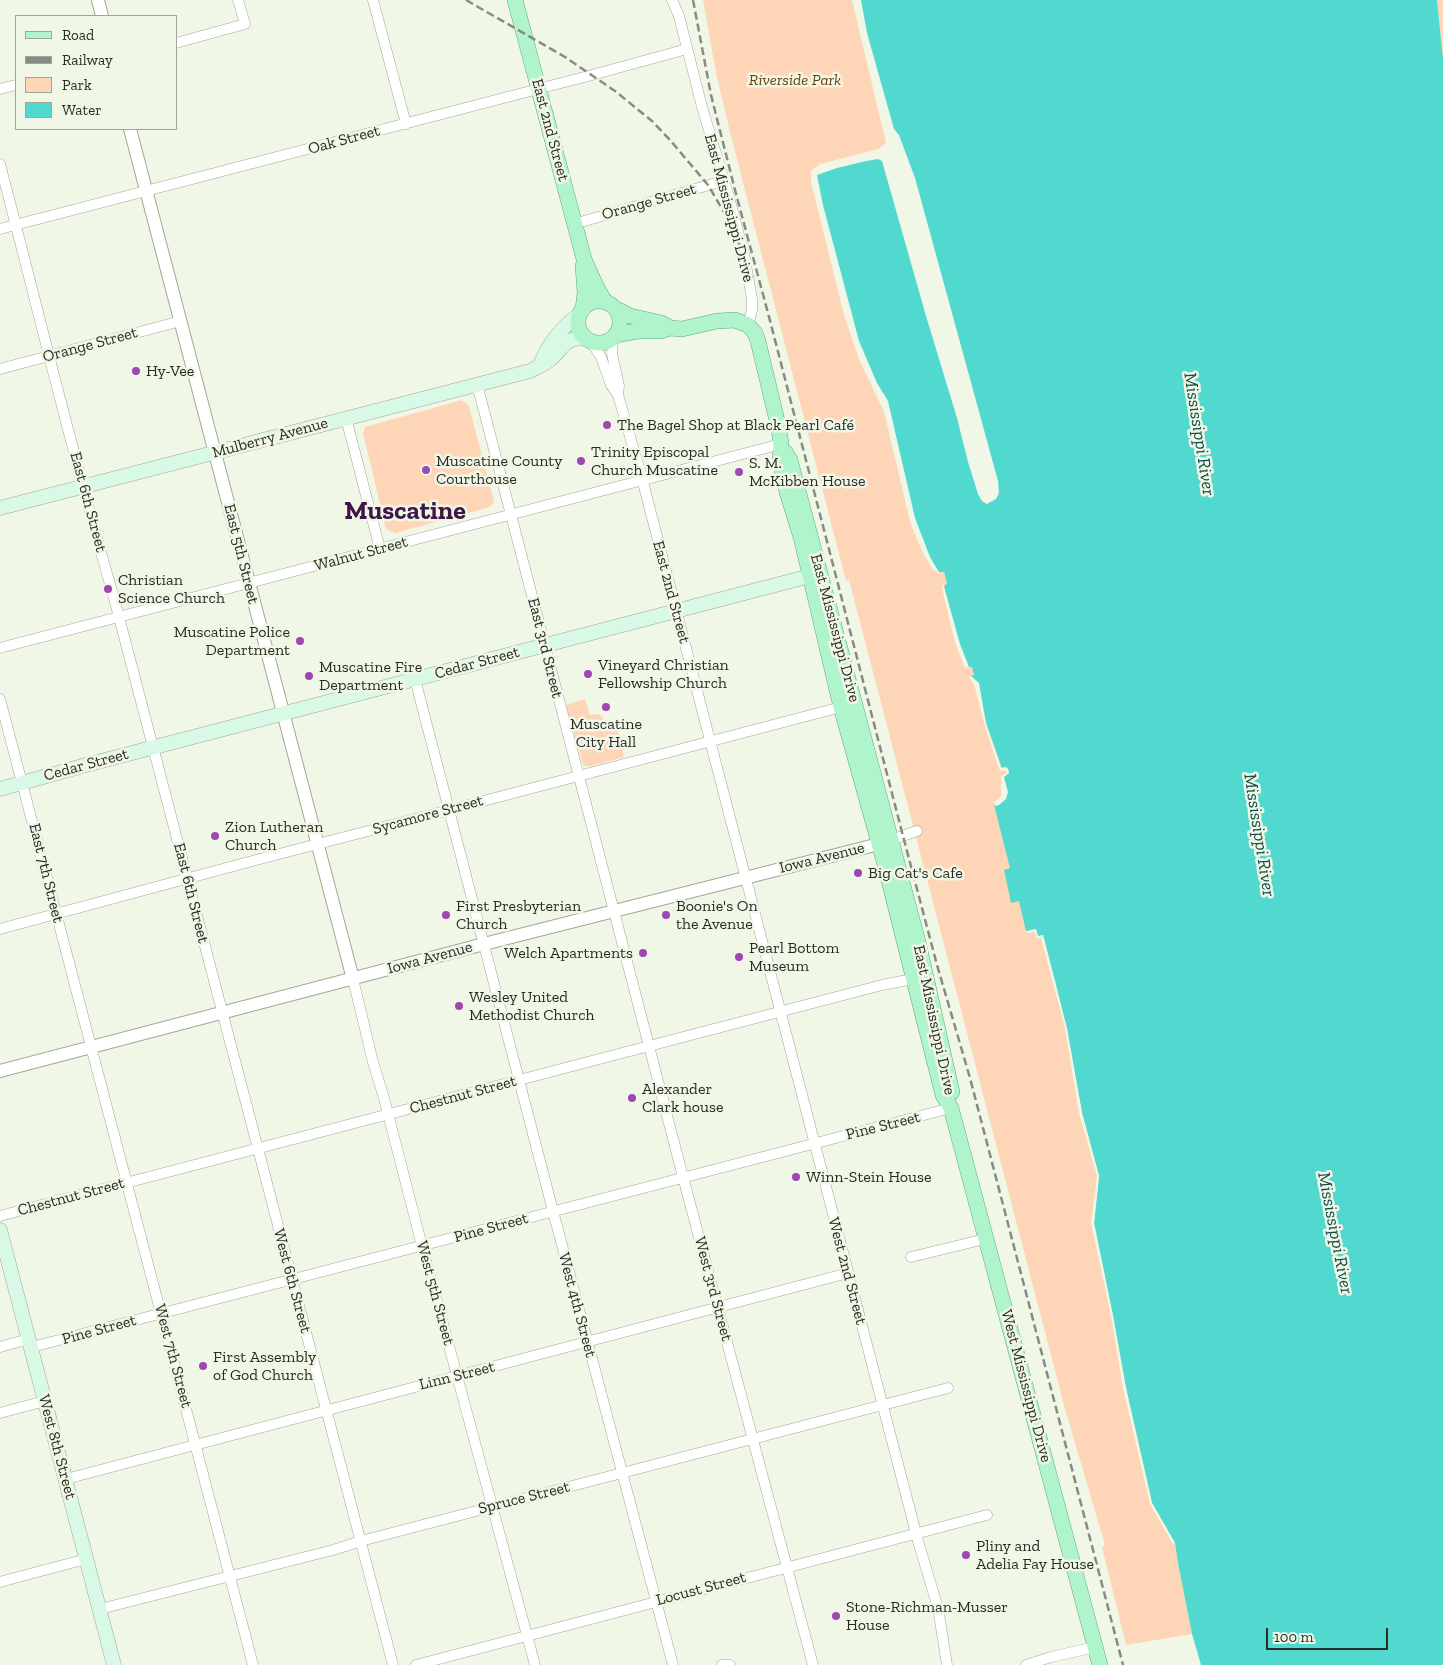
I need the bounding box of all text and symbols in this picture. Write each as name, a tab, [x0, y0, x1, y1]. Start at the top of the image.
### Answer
legend	[15, 15, 178, 130]
text: Road	[62, 26, 94, 44]
text: Railway	[62, 51, 113, 69]
park label: Riverside Park	[749, 70, 841, 90]
text: Park	[62, 76, 92, 94]
street label: East 2nd Street	[527, 76, 573, 184]
text: Water	[62, 101, 102, 119]
street label: Oak Street	[306, 121, 382, 159]
street label: East Mississippi Drive	[700, 132, 758, 284]
street label: Orange Street	[600, 179, 698, 225]
street label: Orange Street	[40, 323, 140, 367]
place label: Hy-Vee	[146, 361, 194, 381]
marker: Hy-Vee	[130, 365, 142, 377]
water label: Mississippi River	[1179, 371, 1219, 497]
street label: Mulberry Avenue	[210, 413, 330, 463]
place label: The Bagel Shop at Black Pearl Café	[617, 415, 854, 435]
marker: The Bagel Shop at Black Pearl Café	[601, 419, 613, 431]
place label: Trinity Episcopal Church Muscatine	[591, 442, 718, 480]
street label: East 6th Street	[65, 450, 111, 554]
place label: Muscatine County Courthouse	[436, 451, 562, 489]
place label: S. M. McKibben House	[749, 453, 865, 491]
marker: Trinity Episcopal Church Muscatine	[575, 455, 587, 467]
marker: Muscatine County Courthouse	[420, 464, 432, 476]
marker: S. M. McKibben House	[733, 466, 745, 478]
district label: Muscatine	[344, 496, 466, 528]
street label: East 5th Street	[219, 502, 263, 606]
street label: Walnut Street	[312, 532, 410, 576]
street label: East 2nd Street	[648, 538, 694, 646]
street label: East Mississippi Drive	[806, 552, 864, 704]
place label: Christian Science Church	[118, 570, 225, 608]
marker: Christian Science Church	[102, 583, 114, 595]
street label: East 3rd Street	[523, 596, 567, 700]
place label: Muscatine Police Department	[174, 622, 290, 660]
marker: Muscatine Police Department	[294, 635, 306, 647]
street label: Cedar Street	[433, 642, 521, 684]
place label: Vineyard Christian Fellowship Church	[598, 655, 729, 693]
place label: Muscatine Fire Department	[319, 657, 422, 695]
marker: Vineyard Christian Fellowship Church	[582, 668, 594, 680]
marker: Muscatine Fire Department	[303, 670, 315, 682]
marker: Muscatine City Hall	[600, 701, 612, 713]
place label: Muscatine City Hall	[570, 714, 642, 752]
street label: Cedar Street	[42, 744, 130, 786]
water label: Mississippi River	[1239, 772, 1279, 898]
street label: Sycamore Street	[371, 791, 485, 839]
place label: Zion Lutheran Church	[225, 817, 323, 855]
street label: East 7th Street	[24, 821, 68, 925]
marker: Zion Lutheran Church	[209, 830, 221, 842]
street label: Iowa Avenue	[777, 838, 867, 878]
street label: East 6th Street	[169, 841, 213, 945]
place label: Big Cat's Cafe	[868, 863, 963, 883]
marker: Big Cat's Cafe	[852, 867, 864, 879]
place label: First Presbyterian Church	[456, 896, 581, 934]
place label: Boonie's On the Avenue	[676, 896, 758, 934]
marker: First Presbyterian Church	[440, 909, 452, 921]
marker: Boonie's On the Avenue	[660, 909, 672, 921]
street label: Iowa Avenue	[385, 937, 475, 979]
place label: Pearl Bottom Museum	[749, 938, 839, 976]
place label: Welch Apartments	[504, 943, 633, 963]
street label: East Mississippi Drive	[909, 943, 959, 1097]
marker: Welch Apartments	[637, 947, 649, 959]
marker: Pearl Bottom Museum	[733, 951, 745, 963]
place label: Wesley United Methodist Church	[469, 987, 595, 1025]
marker: Wesley United Methodist Church	[453, 1000, 465, 1012]
street label: Chestnut Street	[408, 1072, 518, 1118]
place label: Alexander Clark house	[642, 1079, 724, 1117]
marker: Alexander Clark house	[626, 1092, 638, 1104]
street label: Pine Street	[844, 1107, 922, 1145]
place label: Winn-Stein House	[806, 1167, 932, 1187]
water label: Mississippi River	[1313, 1170, 1357, 1296]
marker: Winn-Stein House	[790, 1171, 802, 1183]
street label: Chestnut Street	[16, 1174, 126, 1220]
street label: Pine Street	[452, 1209, 530, 1247]
street label: West 2nd Street	[823, 1215, 871, 1327]
street label: West 6th Street	[269, 1227, 315, 1335]
street label: West 3rd Street	[690, 1235, 736, 1343]
street label: West 5th Street	[412, 1239, 458, 1347]
street label: West 4th Street	[554, 1251, 600, 1359]
street label: West 7th Street	[150, 1302, 196, 1410]
street label: West Mississippi Drive	[996, 1308, 1056, 1464]
street label: Pine Street	[60, 1311, 138, 1349]
place label: First Assembly of God Church	[213, 1347, 316, 1385]
street label: Linn Street	[417, 1357, 497, 1395]
marker: First Assembly of God Church	[197, 1360, 209, 1372]
street label: West 8th Street	[34, 1393, 80, 1501]
street label: Spruce Street	[476, 1477, 572, 1519]
place label: Pliny and Adelia Fay House	[976, 1536, 1094, 1574]
marker: Pliny and Adelia Fay House	[960, 1549, 972, 1561]
street label: Locust Street	[654, 1568, 748, 1610]
place label: Stone-Richman-Musser House	[846, 1597, 1008, 1635]
marker: Stone-Richman-Musser House	[830, 1610, 842, 1622]
scale bar	[1268, 1618, 1390, 1650]
text: 100 m	[1274, 1628, 1313, 1646]

